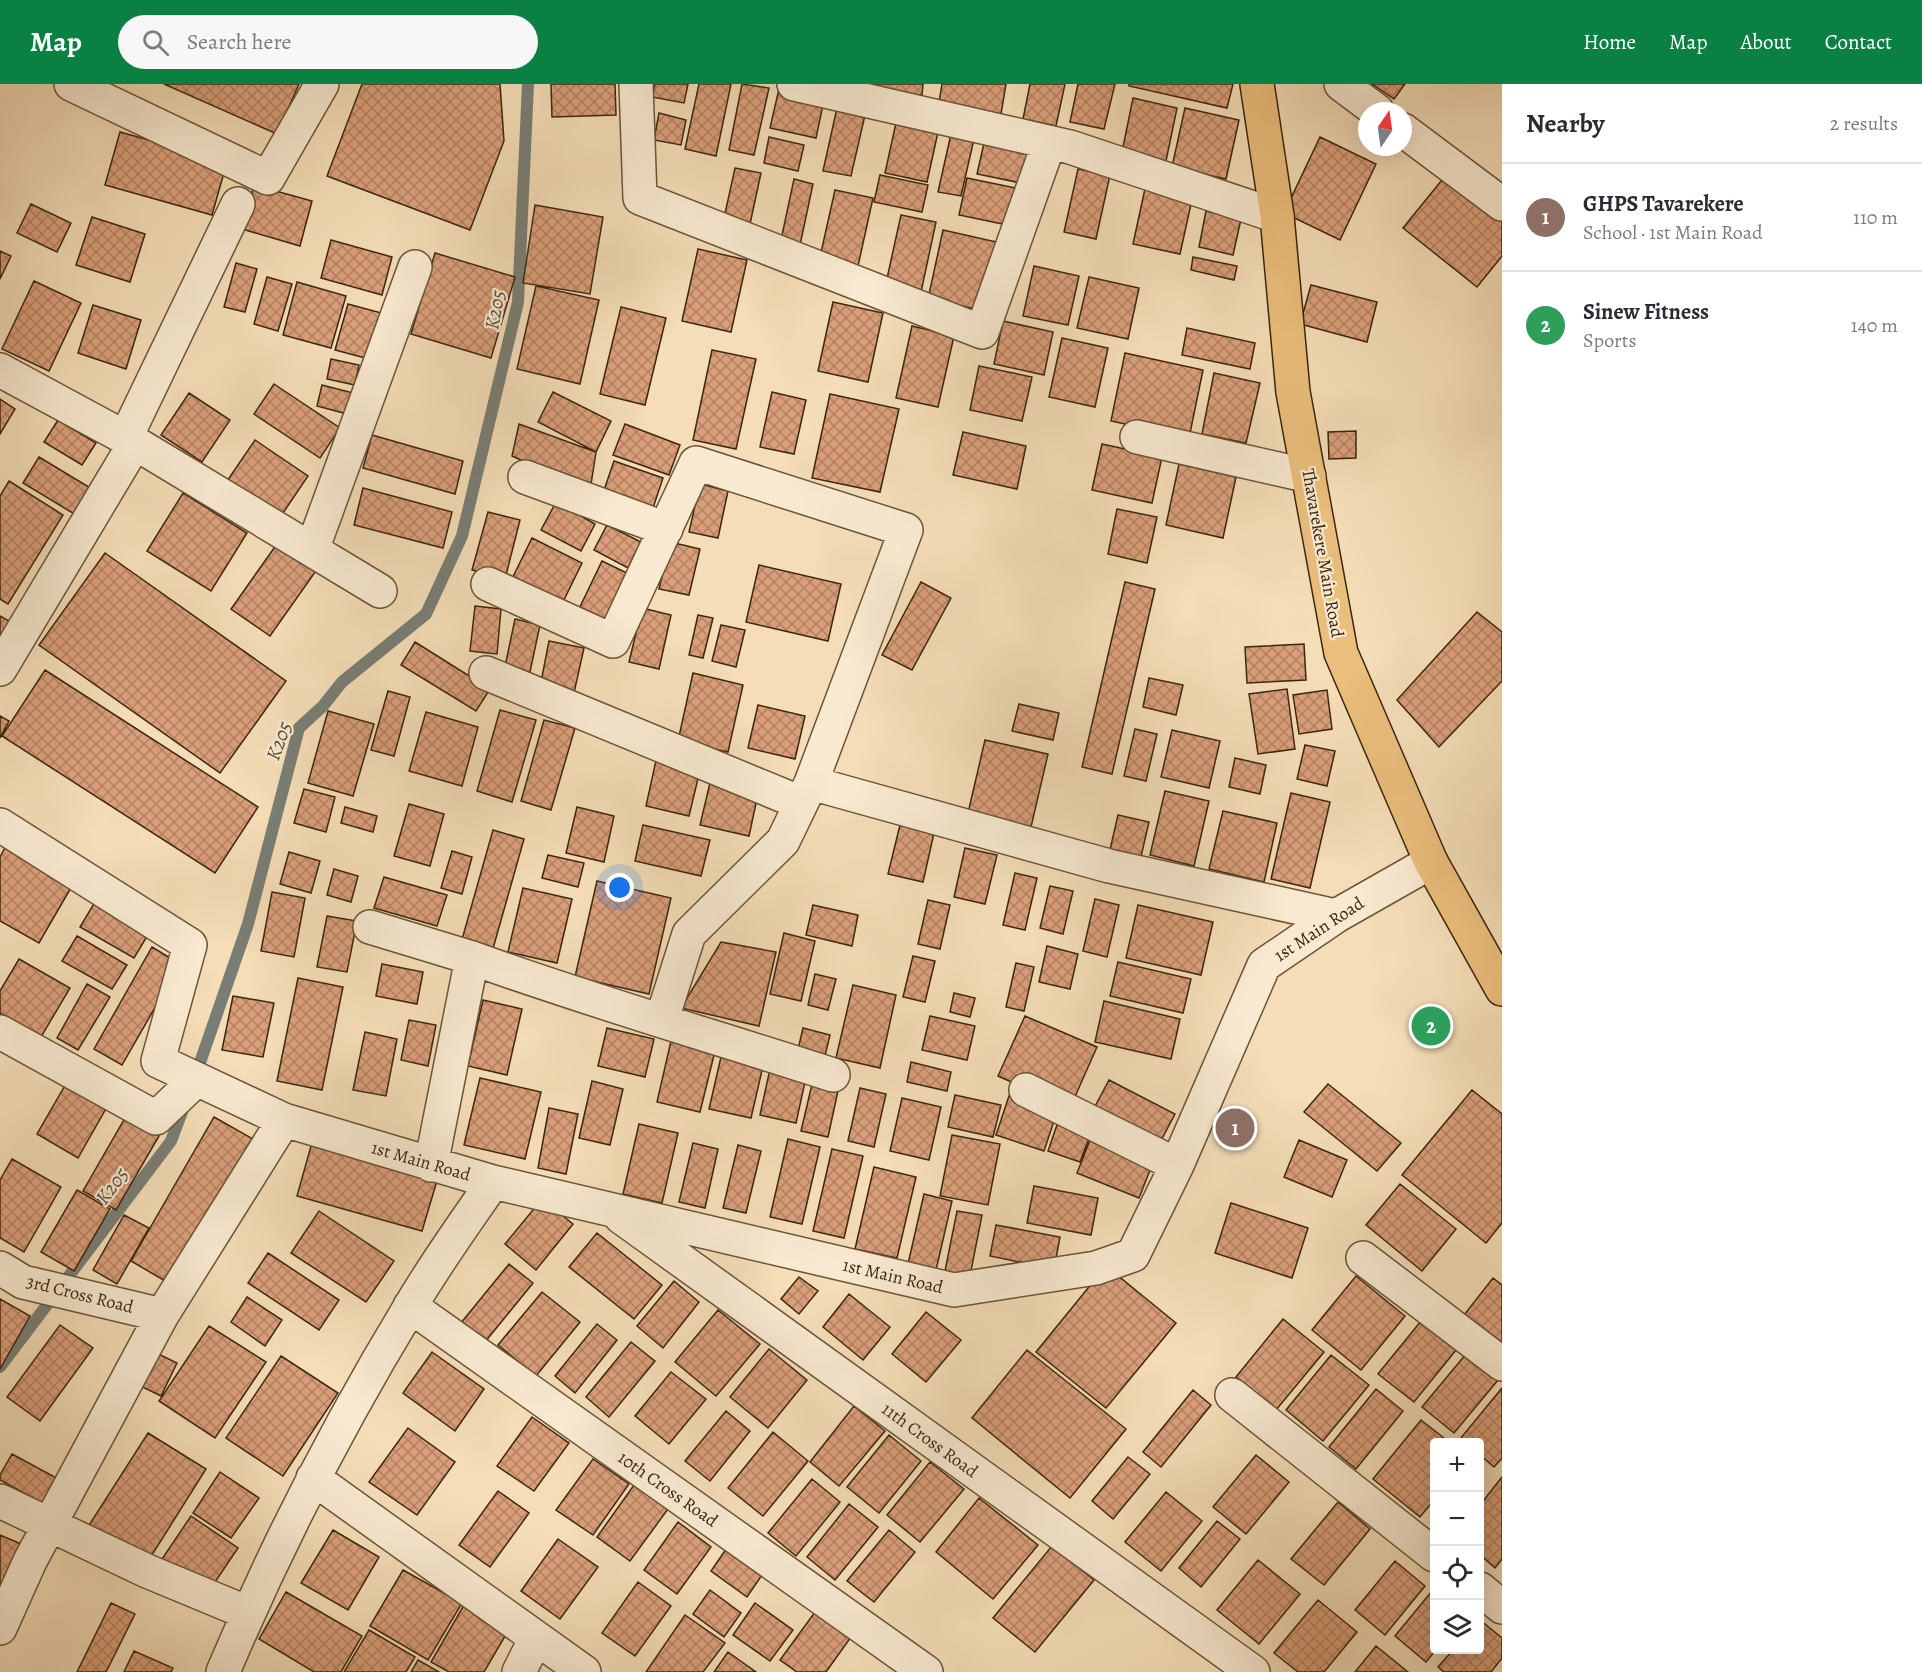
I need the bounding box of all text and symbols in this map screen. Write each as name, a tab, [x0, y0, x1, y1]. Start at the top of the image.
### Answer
search box	[118, 15, 538, 69]
text: Map	[30, 23, 82, 61]
icon: search	[139, 26, 172, 59]
text: Search here	[187, 27, 291, 57]
text: Home	[1583, 28, 1636, 56]
text: Map	[1669, 28, 1707, 56]
text: About	[1740, 28, 1792, 56]
text: Contact	[1825, 28, 1892, 56]
north arrow	[1358, 102, 1412, 156]
text: Nearby	[1526, 106, 1605, 141]
text: 2 results	[1830, 110, 1898, 137]
text: GHPS Tavarekere	[1583, 189, 1744, 219]
text: 1	[1542, 204, 1549, 231]
text: 110 m	[1853, 204, 1898, 231]
text: School · 1st Main Road	[1583, 219, 1763, 246]
water label: K205	[478, 287, 512, 332]
text: Sinew Fitness	[1583, 297, 1709, 327]
text: 2	[1541, 312, 1550, 339]
text: 140 m	[1851, 312, 1898, 339]
text: Sports	[1583, 327, 1636, 354]
street label: Thavarekere Main Road	[1296, 467, 1350, 640]
water label: K205	[260, 717, 299, 764]
your location	[605, 873, 634, 902]
street label: 1st Main Road	[1270, 891, 1369, 967]
pin: 2	[1412, 1004, 1450, 1048]
pin: 1	[1216, 1106, 1254, 1150]
street label: 1st Main Road	[369, 1135, 474, 1187]
water label: K205	[89, 1161, 135, 1210]
street label: 1st Main Road	[840, 1253, 946, 1299]
street label: 3rd Cross Road	[24, 1269, 136, 1319]
street label: 11th Cross Road	[877, 1397, 983, 1483]
map controls	[1430, 1438, 1484, 1654]
button: +	[1430, 1438, 1484, 1492]
street label: 10th Cross Road	[613, 1446, 723, 1533]
button: −	[1430, 1492, 1484, 1546]
button: locate	[1430, 1546, 1484, 1600]
button: layers	[1430, 1600, 1484, 1654]

